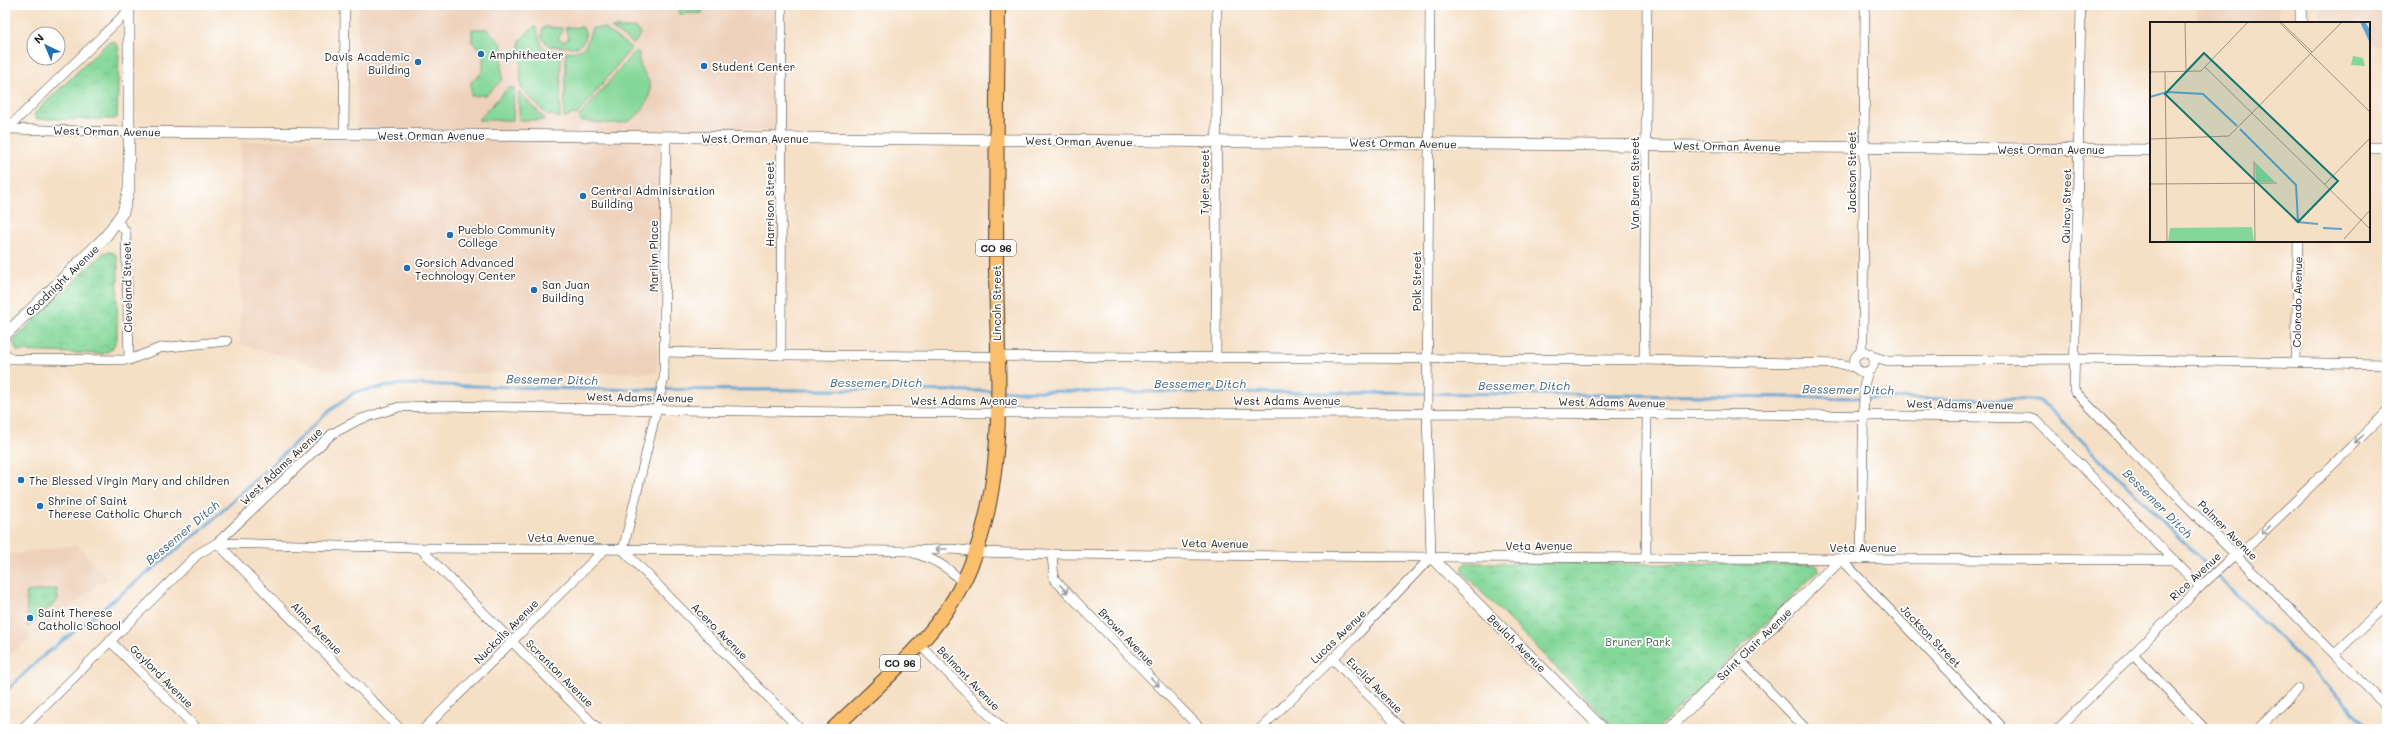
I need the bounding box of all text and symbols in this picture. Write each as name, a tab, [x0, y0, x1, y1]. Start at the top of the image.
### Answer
inset map	[2150, 22, 2370, 242]
north arrow	[26, 26, 66, 66]
text: N	[30, 30, 47, 47]
place label: Amphitheater	[489, 47, 564, 62]
place label: Davis Academic Building	[324, 49, 410, 77]
marker: Amphitheater	[476, 49, 486, 59]
marker: Davis Academic Building	[413, 57, 423, 67]
place label: Student Center	[712, 59, 795, 74]
marker: Student Center	[699, 61, 709, 71]
street label: West Orman Avenue	[53, 123, 161, 139]
street label: West Orman Avenue	[377, 128, 485, 143]
street label: West Orman Avenue	[701, 131, 809, 146]
street label: Jackson Street	[1844, 131, 1859, 213]
street label: West Orman Avenue	[1025, 133, 1133, 149]
street label: West Orman Avenue	[1349, 135, 1457, 151]
street label: Van Buren Street	[1627, 136, 1642, 230]
street label: West Orman Avenue	[1673, 138, 1781, 154]
street label: West Orman Avenue	[1997, 142, 2105, 157]
street label: Tyler Street	[1197, 149, 1212, 215]
street label: Harrison Street	[762, 161, 777, 247]
street label: Quincy Street	[2058, 168, 2074, 244]
place label: Central Administration Building	[591, 183, 715, 211]
marker: Central Administration Building	[578, 191, 588, 201]
street label: Marilyn Place	[646, 220, 661, 292]
place label: Pueblo Community College	[458, 222, 556, 250]
marker: Pueblo Community College	[445, 230, 455, 240]
road number: CO 96	[976, 240, 1016, 256]
street label: Goodnight Avenue	[22, 241, 102, 319]
street label: Cleveland Street	[119, 241, 135, 333]
street label: Polk Street	[1409, 251, 1424, 311]
place label: Gorsich Advanced Technology Center	[415, 255, 516, 283]
street label: Colorado Avenue	[2289, 256, 2305, 348]
marker: Gorsich Advanced Technology Center	[402, 263, 412, 273]
street label: Lincoln Street	[989, 265, 1004, 341]
place label: San Juan Building	[542, 277, 590, 305]
marker: San Juan Building	[529, 285, 539, 295]
water label: Bessemer Ditch	[506, 370, 598, 388]
water label: Bessemer Ditch	[830, 374, 922, 390]
water label: Bessemer Ditch	[1154, 375, 1246, 391]
water label: Bessemer Ditch	[1478, 377, 1570, 393]
water label: Bessemer Ditch	[1802, 380, 1894, 398]
street label: West Adams Avenue	[586, 389, 694, 405]
street label: West Adams Avenue	[910, 393, 1018, 408]
street label: West Adams Avenue	[1233, 393, 1341, 408]
street label: West Adams Avenue	[1558, 394, 1666, 410]
street label: West Adams Avenue	[1906, 396, 2014, 412]
street label: West Adams Avenue	[237, 424, 325, 508]
one-way arrow	[2354, 434, 2364, 444]
water label: Bessemer Ditch	[2120, 465, 2196, 541]
place label: The Blessed Virgin Mary and children	[29, 473, 229, 488]
marker: The Blessed Virgin Mary and children	[16, 475, 26, 485]
place label: Shrine of Saint Therese Catholic Church	[48, 493, 182, 521]
water label: Bessemer Ditch	[142, 496, 222, 568]
street label: Palmer Avenue	[2195, 497, 2261, 563]
marker: Shrine of Saint Therese Catholic Church	[35, 501, 45, 511]
one-way arrow	[2261, 525, 2271, 535]
street label: Veta Avenue	[527, 530, 595, 545]
street label: Veta Avenue	[1181, 535, 1249, 551]
street label: Veta Avenue	[1505, 538, 1573, 553]
street label: Veta Avenue	[1829, 540, 1897, 555]
one-way arrow	[935, 545, 948, 553]
street label: Rice Avenue	[2166, 548, 2224, 604]
one-way arrow	[1059, 584, 1069, 594]
street label: Nuckolls Avenue	[470, 595, 542, 667]
street label: Alma Avenue	[288, 598, 346, 658]
street label: Acero Avenue	[688, 599, 752, 663]
street label: Jackson Street	[1897, 601, 1965, 671]
street label: Saint Clair Avenue	[1713, 604, 1795, 684]
place label: Saint Therese Catholic School	[38, 605, 121, 633]
street label: Brown Avenue	[1096, 605, 1159, 669]
street label: Lucas Avenue	[1307, 605, 1369, 666]
street label: Beulah Avenue	[1484, 610, 1550, 676]
marker: Saint Therese Catholic School	[25, 613, 35, 623]
park label: Bruner Park	[1605, 634, 1671, 649]
street label: Scranton Avenue	[523, 636, 597, 710]
street label: Gaylord Avenue	[127, 641, 197, 711]
street label: Belmont Avenue	[934, 642, 1004, 714]
street label: Euclid Avenue	[1344, 654, 1406, 716]
road number: CO 96	[880, 655, 920, 671]
one-way arrow	[1150, 677, 1160, 687]

